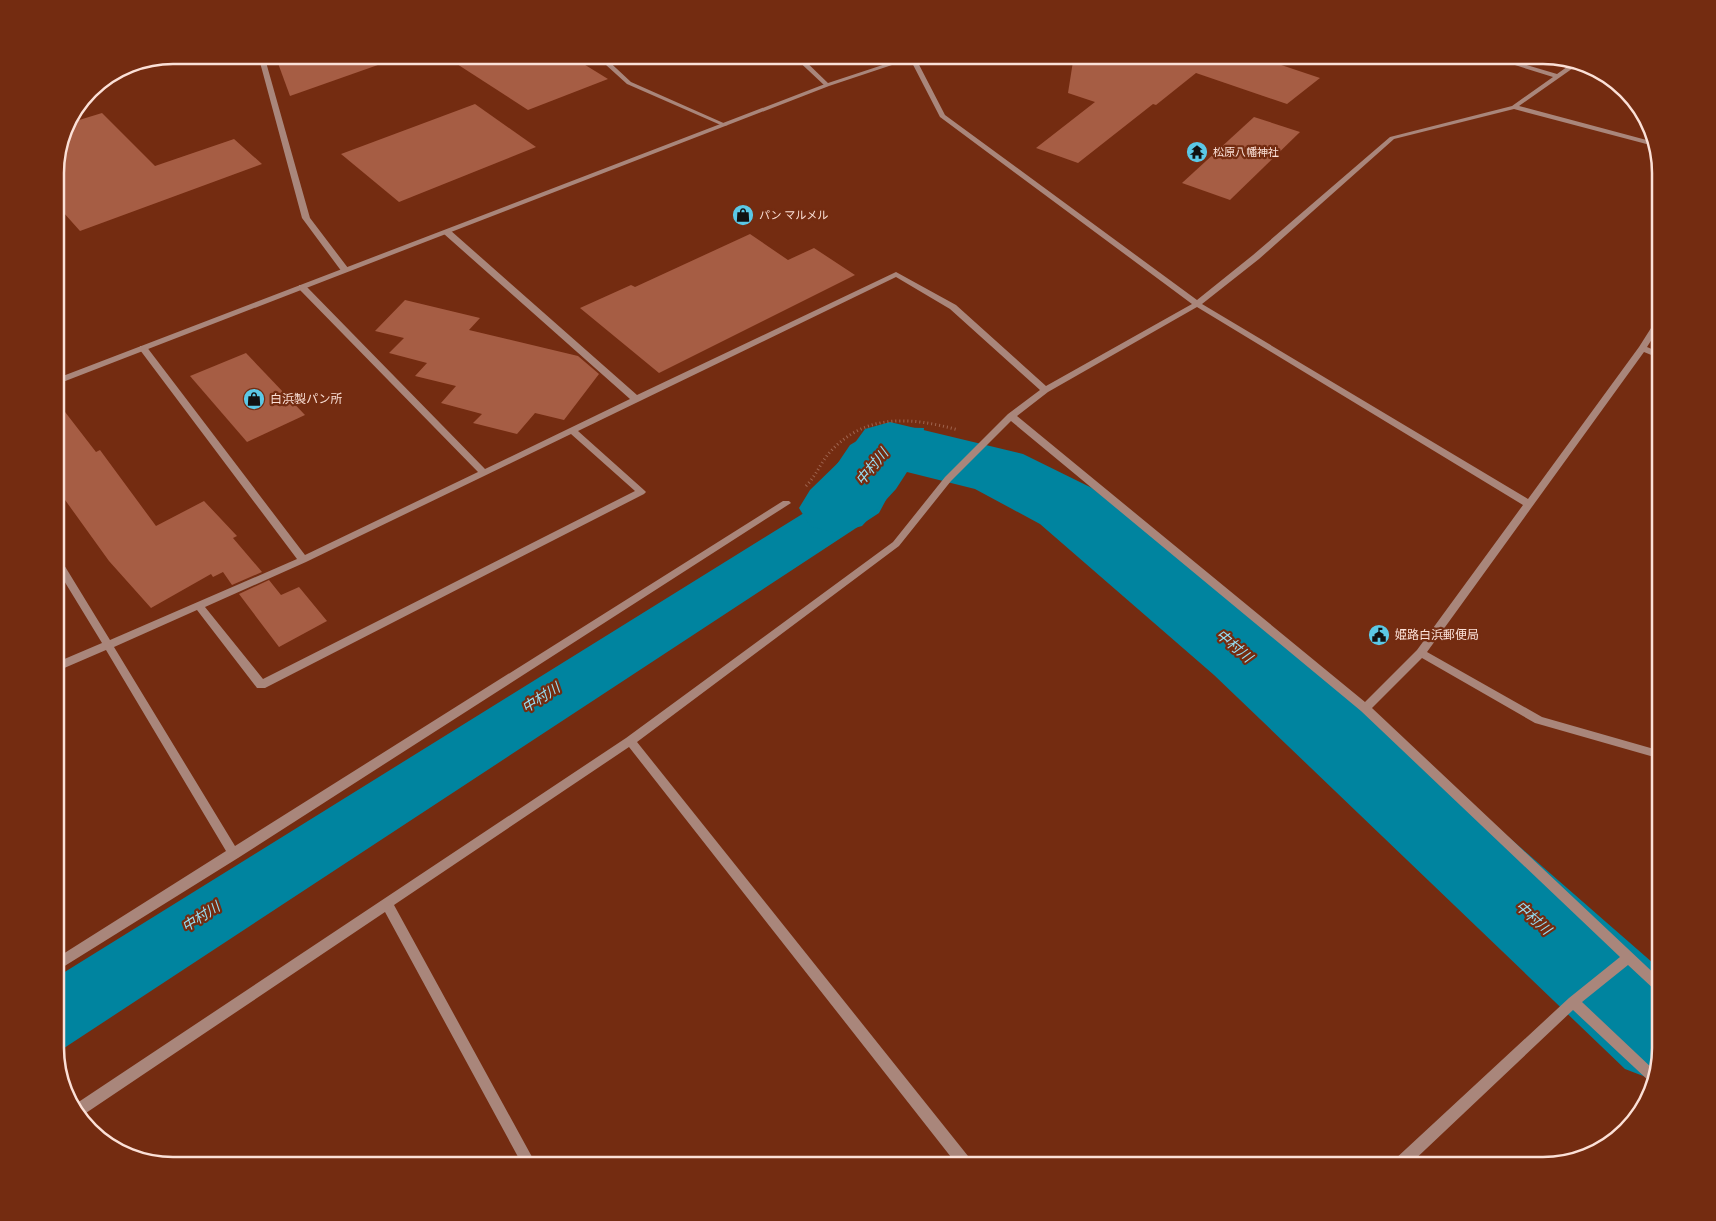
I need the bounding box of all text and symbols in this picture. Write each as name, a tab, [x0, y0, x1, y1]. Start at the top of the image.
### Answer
temple icon: 松原八幡神社	[1185, 140, 1209, 164]
place label: 松原八幡神社	[1213, 146, 1279, 158]
shop icon: パン マルメル	[731, 203, 755, 227]
place label: パン マルメル	[759, 209, 828, 221]
shop icon: 白浜製パン所	[242, 387, 266, 411]
place label: 白浜製パン所	[270, 392, 343, 406]
water label: 中村川	[853, 444, 892, 488]
public building icon: 姫路白浜郵便局	[1367, 623, 1391, 647]
water label: 中村川	[1213, 627, 1256, 667]
place label: 姫路白浜郵便局	[1395, 628, 1479, 642]
water label: 中村川	[519, 679, 564, 716]
water label: 中村川	[179, 898, 224, 935]
water label: 中村川	[1512, 898, 1555, 939]

